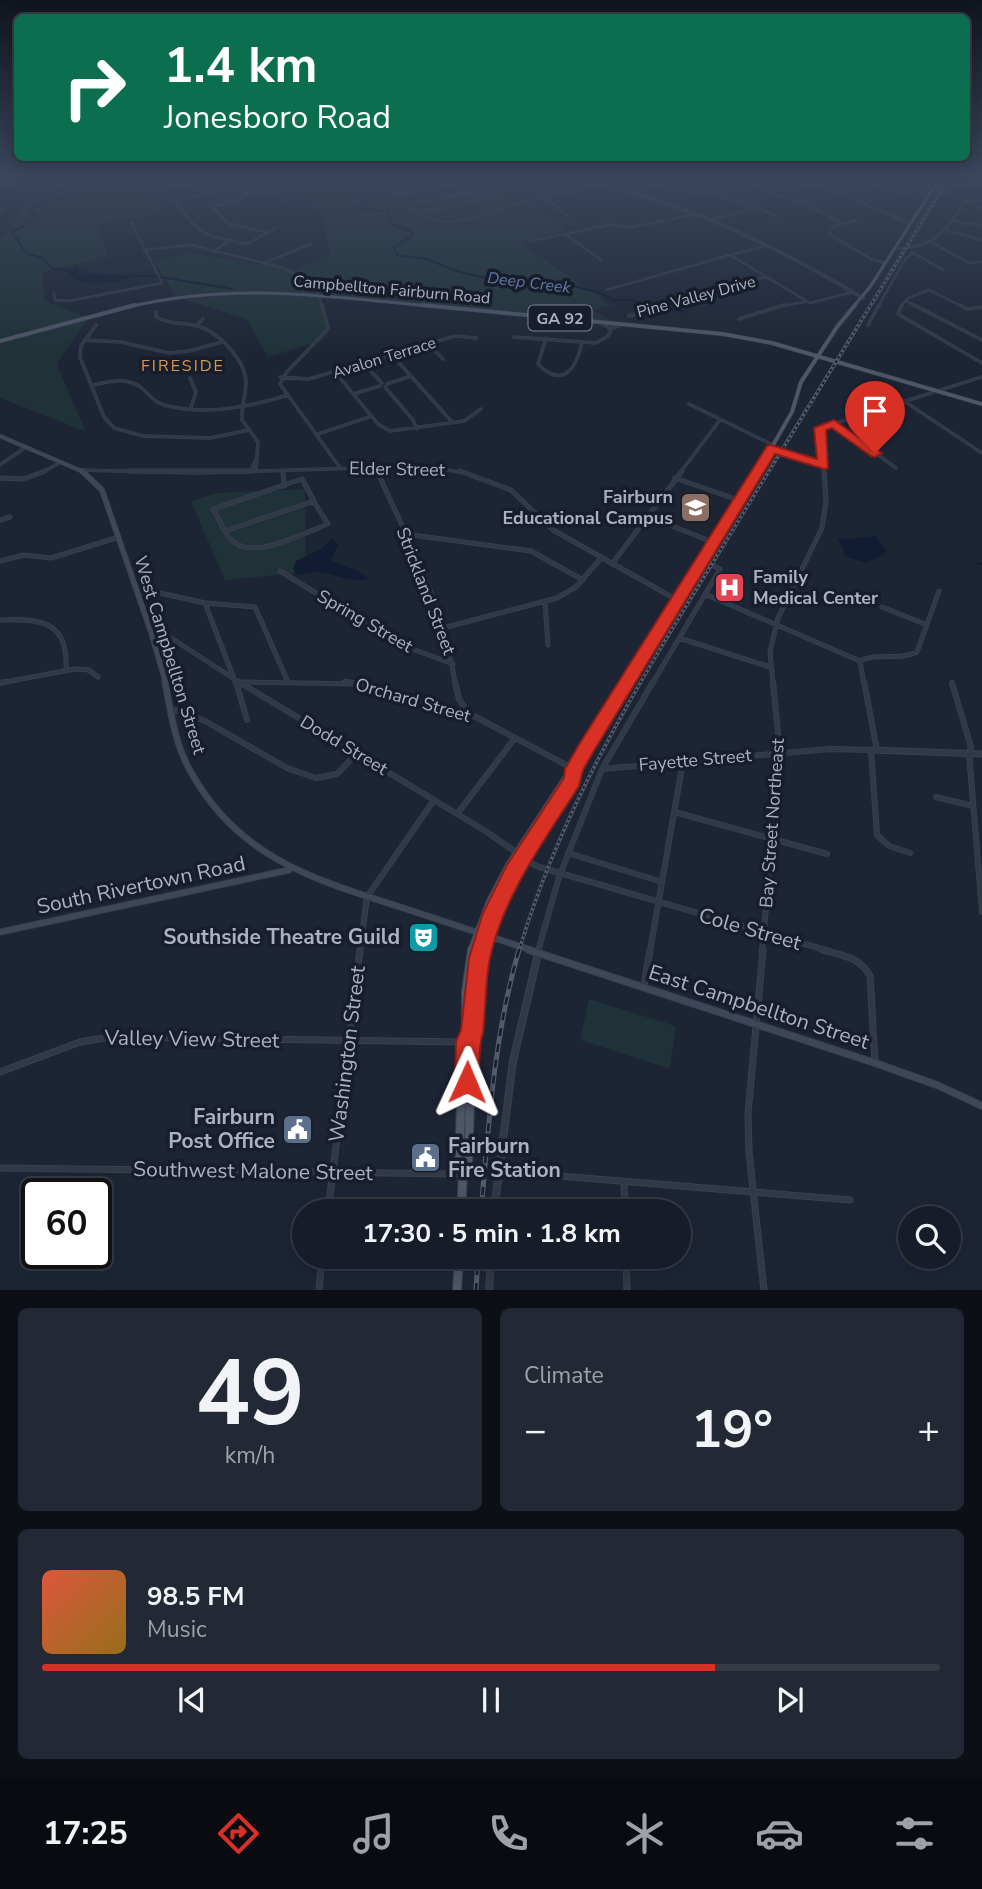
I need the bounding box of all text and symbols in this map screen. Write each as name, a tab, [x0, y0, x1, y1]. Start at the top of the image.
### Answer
text: 1.4 km	[164, 32, 317, 99]
icon: right	[49, 42, 140, 133]
text: Jonesboro Road	[164, 96, 391, 139]
water label: Deep Creek	[486, 267, 573, 299]
street label: Campbellton Fairburn Road	[293, 270, 491, 310]
street label: Pine Valley Drive	[634, 271, 758, 323]
road number: GA 92	[528, 306, 592, 330]
street label: Avalon Terrace	[330, 332, 439, 384]
district label: FIRESIDE	[141, 355, 225, 377]
pin	[845, 381, 905, 453]
icon: arrive	[856, 392, 894, 430]
street label: Elder Street	[349, 456, 446, 482]
place label: Fairburn Educational Campus	[502, 485, 673, 530]
school or university icon: Fairburn Educational Campus	[679, 490, 713, 524]
street label: Strickland Street	[391, 524, 462, 659]
street label: West Campbellton Street	[128, 553, 212, 758]
place label: Family Medical Center	[753, 565, 878, 610]
hospital icon: Family Medical Center	[713, 570, 747, 604]
street label: Spring Street	[313, 584, 418, 658]
street label: Orchard Street	[353, 672, 474, 728]
street label: Dodd Street	[296, 709, 393, 781]
street label: Bay Street Northeast	[754, 737, 790, 909]
street label: Fayette Street	[638, 743, 753, 777]
street label: South Rivertown Road	[34, 849, 248, 921]
street label: Cole Street	[696, 901, 805, 957]
theatre icon: Southside Theatre Guild	[406, 920, 440, 954]
place label: Southside Theatre Guild	[163, 923, 400, 951]
street label: East Campbellton Street	[645, 958, 873, 1056]
street label: Washington Street	[322, 963, 372, 1144]
street label: Valley View Street	[103, 1023, 280, 1055]
position arrow	[430, 1045, 504, 1119]
place label: Fairburn Post Office	[168, 1103, 275, 1155]
public building icon: Fairburn Post Office	[281, 1112, 315, 1146]
place label: Fairburn Fire Station	[448, 1132, 561, 1184]
public building icon: Fairburn Fire Station	[408, 1141, 442, 1175]
street label: Southwest Malone Street	[133, 1155, 374, 1187]
speed limit sign: 60	[21, 1178, 112, 1269]
map controls	[898, 1206, 961, 1269]
button: search	[898, 1206, 961, 1269]
text: 17:30 · 5 min · 1.8 km	[362, 1216, 621, 1251]
text: 49	[195, 1332, 305, 1456]
text: Climate	[524, 1360, 604, 1391]
text: 19°	[691, 1394, 773, 1465]
text: −	[524, 1405, 547, 1456]
text: +	[917, 1405, 940, 1456]
text: km/h	[225, 1440, 275, 1471]
text: 98.5 FM	[147, 1579, 244, 1614]
text: Music	[147, 1614, 207, 1645]
icon: previous	[173, 1681, 211, 1719]
icon: pause	[472, 1681, 510, 1719]
icon: next	[771, 1681, 809, 1719]
icon: directions	[214, 1809, 263, 1858]
icon: music	[349, 1809, 398, 1858]
icon: phone	[484, 1809, 533, 1858]
icon: climate	[620, 1809, 669, 1858]
icon: car	[755, 1809, 804, 1858]
icon: filters	[890, 1809, 939, 1858]
text: 17:25	[43, 1812, 128, 1855]

